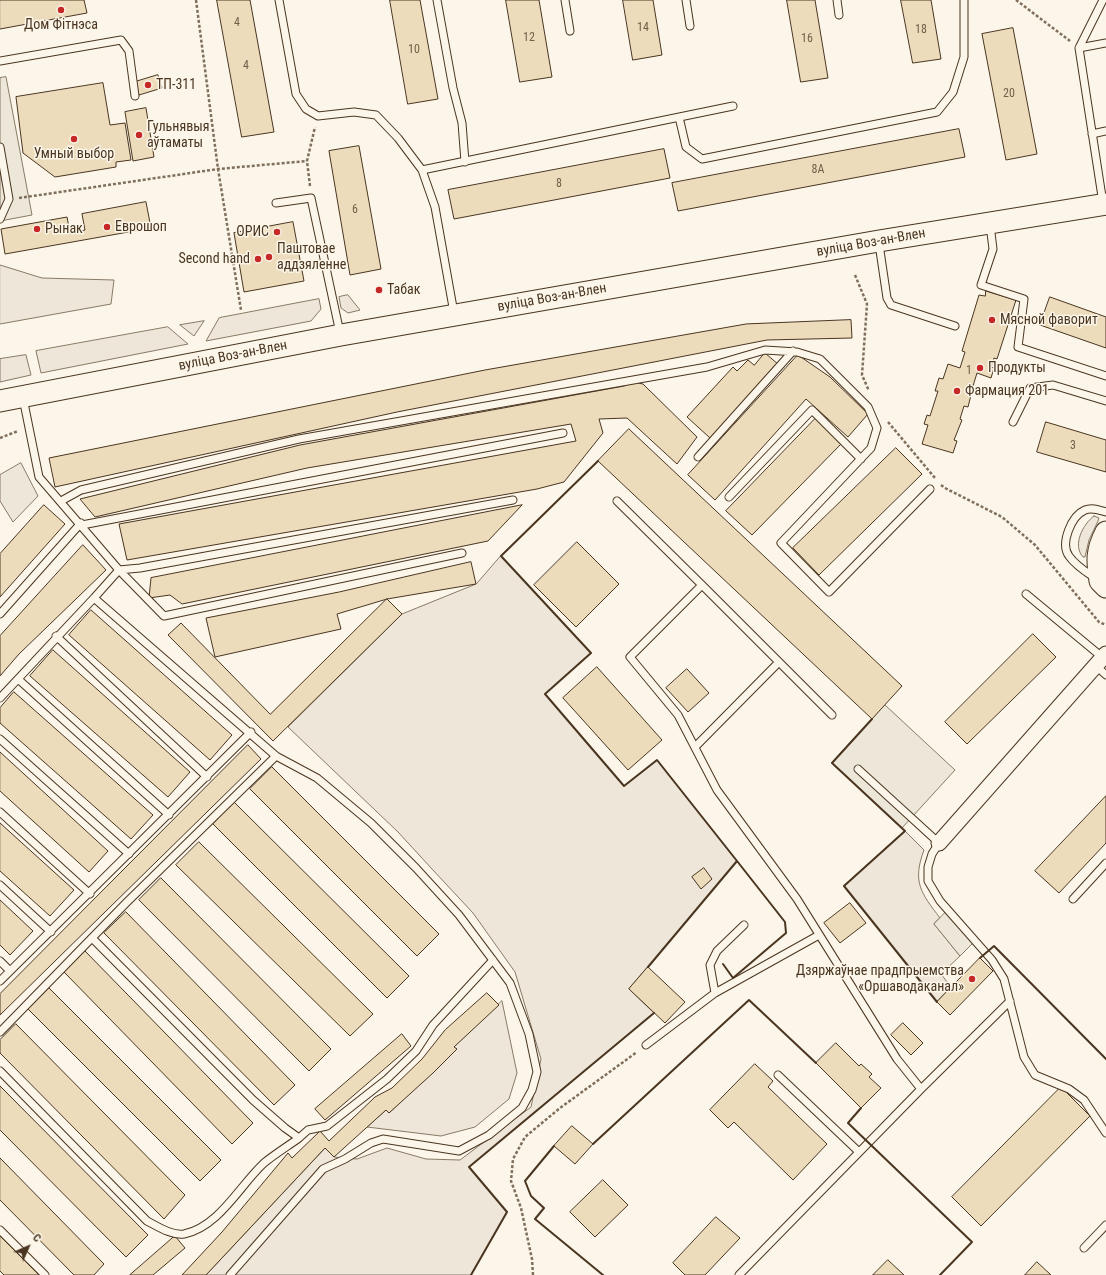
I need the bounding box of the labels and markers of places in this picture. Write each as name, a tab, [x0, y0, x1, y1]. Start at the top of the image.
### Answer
marker: Дом Фітнэса	[56, 5, 66, 15]
place label: Дом Фітнэса	[24, 17, 98, 33]
place label: ТП-311	[156, 77, 196, 93]
marker: ТП-311	[143, 80, 153, 90]
place label: Гульнявыя аўтаматы	[147, 119, 209, 152]
marker: Гульнявыя аўтаматы	[134, 130, 144, 140]
marker: Умный выбор	[69, 134, 79, 144]
place label: Умный выбор	[34, 146, 114, 162]
place label: Еврошоп	[115, 219, 167, 235]
place label: Рынак	[45, 221, 83, 237]
marker: Еврошоп	[102, 222, 112, 232]
marker: Рынак	[32, 224, 42, 234]
place label: ОРИС	[236, 224, 269, 240]
marker: ОРИС	[272, 227, 282, 237]
place label: Паштовае аддзяленне	[277, 241, 346, 274]
place label: Second hand	[179, 251, 250, 267]
marker: Паштовае аддзяленне	[264, 252, 274, 262]
marker: Second hand	[253, 254, 263, 264]
place label: Табак	[387, 282, 420, 298]
marker: Табак	[374, 285, 384, 295]
place label: Мясной фаворит	[1000, 312, 1098, 328]
marker: Мясной фаворит	[987, 315, 997, 325]
place label: Продукты	[988, 360, 1046, 376]
marker: Продукты	[975, 363, 985, 373]
place label: Фармация 201	[965, 383, 1049, 399]
marker: Фармация 201	[952, 386, 962, 396]
place label: Дзяржаўнае прадпрыемства «Оршаводаканал»	[796, 963, 964, 996]
marker: Дзяржаўнае прадпрыемства «Оршаводаканал»	[967, 974, 977, 984]

